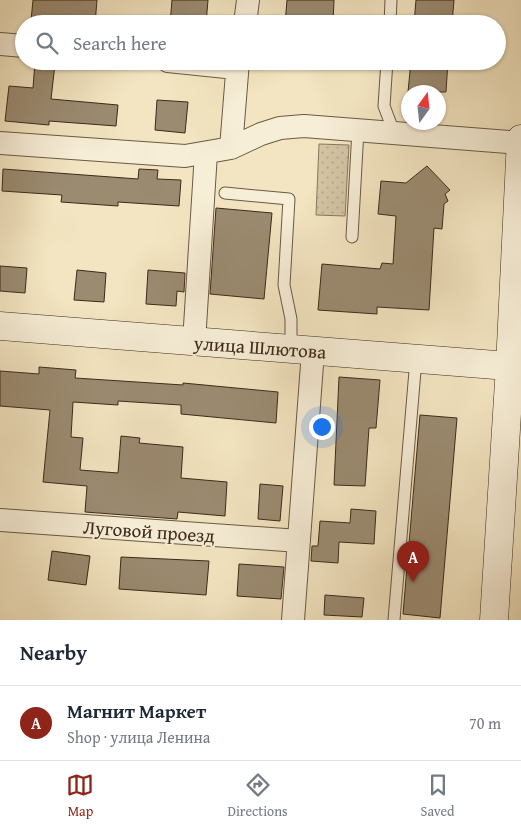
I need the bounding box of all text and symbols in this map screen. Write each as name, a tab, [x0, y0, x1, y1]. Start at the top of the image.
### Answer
search box	[15, 15, 506, 70]
icon: search	[33, 29, 61, 57]
text: Search here	[73, 29, 167, 57]
north arrow	[401, 85, 446, 130]
street label: улица Шлютова	[192, 328, 327, 366]
your location	[309, 414, 335, 440]
street label: Луговой проезд	[82, 512, 216, 550]
pin: A	[397, 541, 429, 582]
text: Nearby	[20, 637, 87, 668]
text: Магнит Маркет	[67, 697, 206, 725]
text: A	[31, 711, 41, 735]
text: 70 m	[469, 711, 501, 735]
text: Shop · улица Ленина	[67, 725, 210, 749]
tab: Map	[66, 771, 94, 821]
tab: Directions	[227, 771, 288, 821]
tab: Saved	[421, 771, 455, 821]

